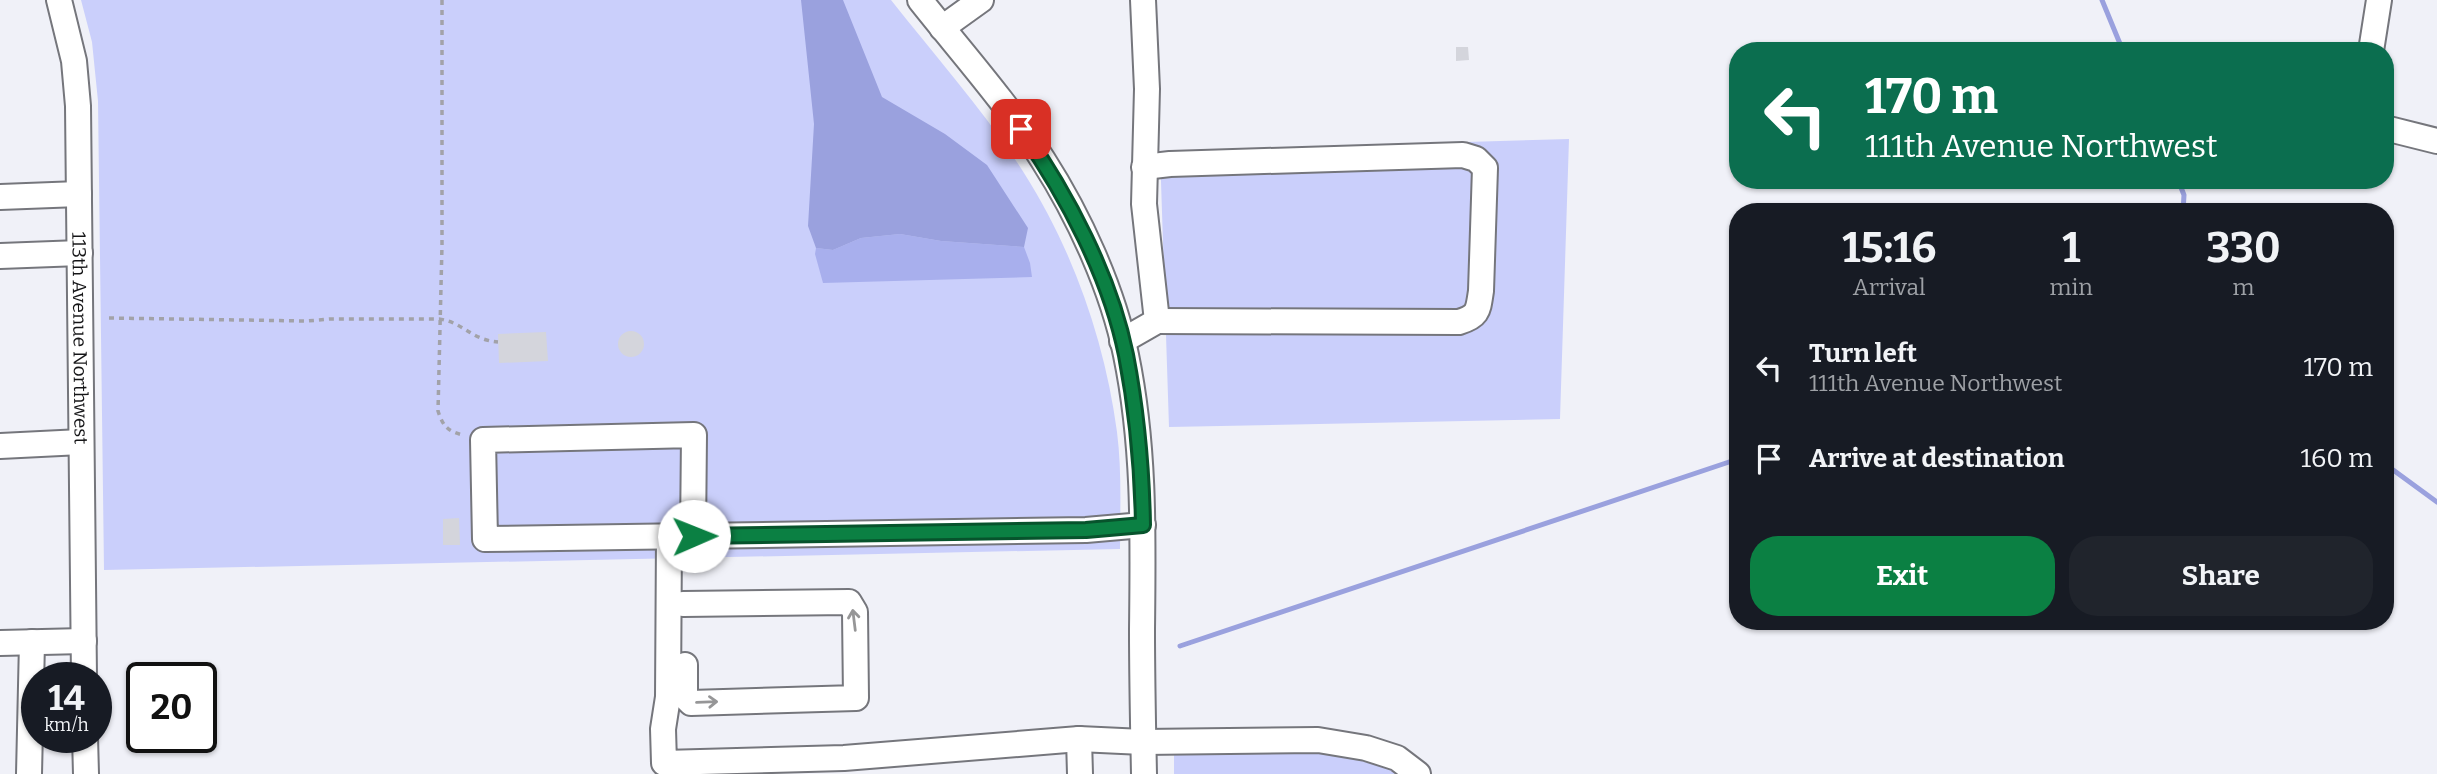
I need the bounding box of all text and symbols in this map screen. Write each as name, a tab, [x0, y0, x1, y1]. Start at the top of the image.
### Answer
text: 170 m	[1865, 67, 1998, 126]
icon: left	[1750, 70, 1841, 161]
pin	[991, 99, 1051, 159]
icon: arrive	[1002, 110, 1040, 148]
text: 111th Avenue Northwest	[1865, 127, 2218, 165]
text: 15:16	[1842, 223, 1936, 273]
text: 1	[2062, 223, 2080, 273]
text: 330	[2206, 223, 2281, 273]
street label: 113th Avenue Northwest	[67, 232, 93, 444]
text: Arrival	[1853, 273, 1926, 301]
text: min	[2050, 273, 2093, 301]
text: m	[2232, 273, 2254, 301]
text: Turn left	[1809, 338, 1917, 369]
icon: left	[1750, 349, 1788, 387]
text: 170 m	[2303, 352, 2373, 383]
text: 111th Avenue Northwest	[1809, 369, 2062, 397]
icon: arrive	[1750, 440, 1788, 478]
text: Arrive at destination	[1809, 443, 2064, 474]
text: 160 m	[2301, 443, 2373, 474]
position arrow	[657, 499, 731, 573]
button: Exit	[1750, 536, 2055, 616]
button: Share	[2069, 536, 2373, 616]
one-way arrow	[847, 609, 860, 631]
speed limit sign: 20	[126, 662, 217, 753]
text: 14	[48, 677, 85, 719]
one-way arrow	[696, 696, 719, 709]
text: km/h	[44, 714, 89, 736]

